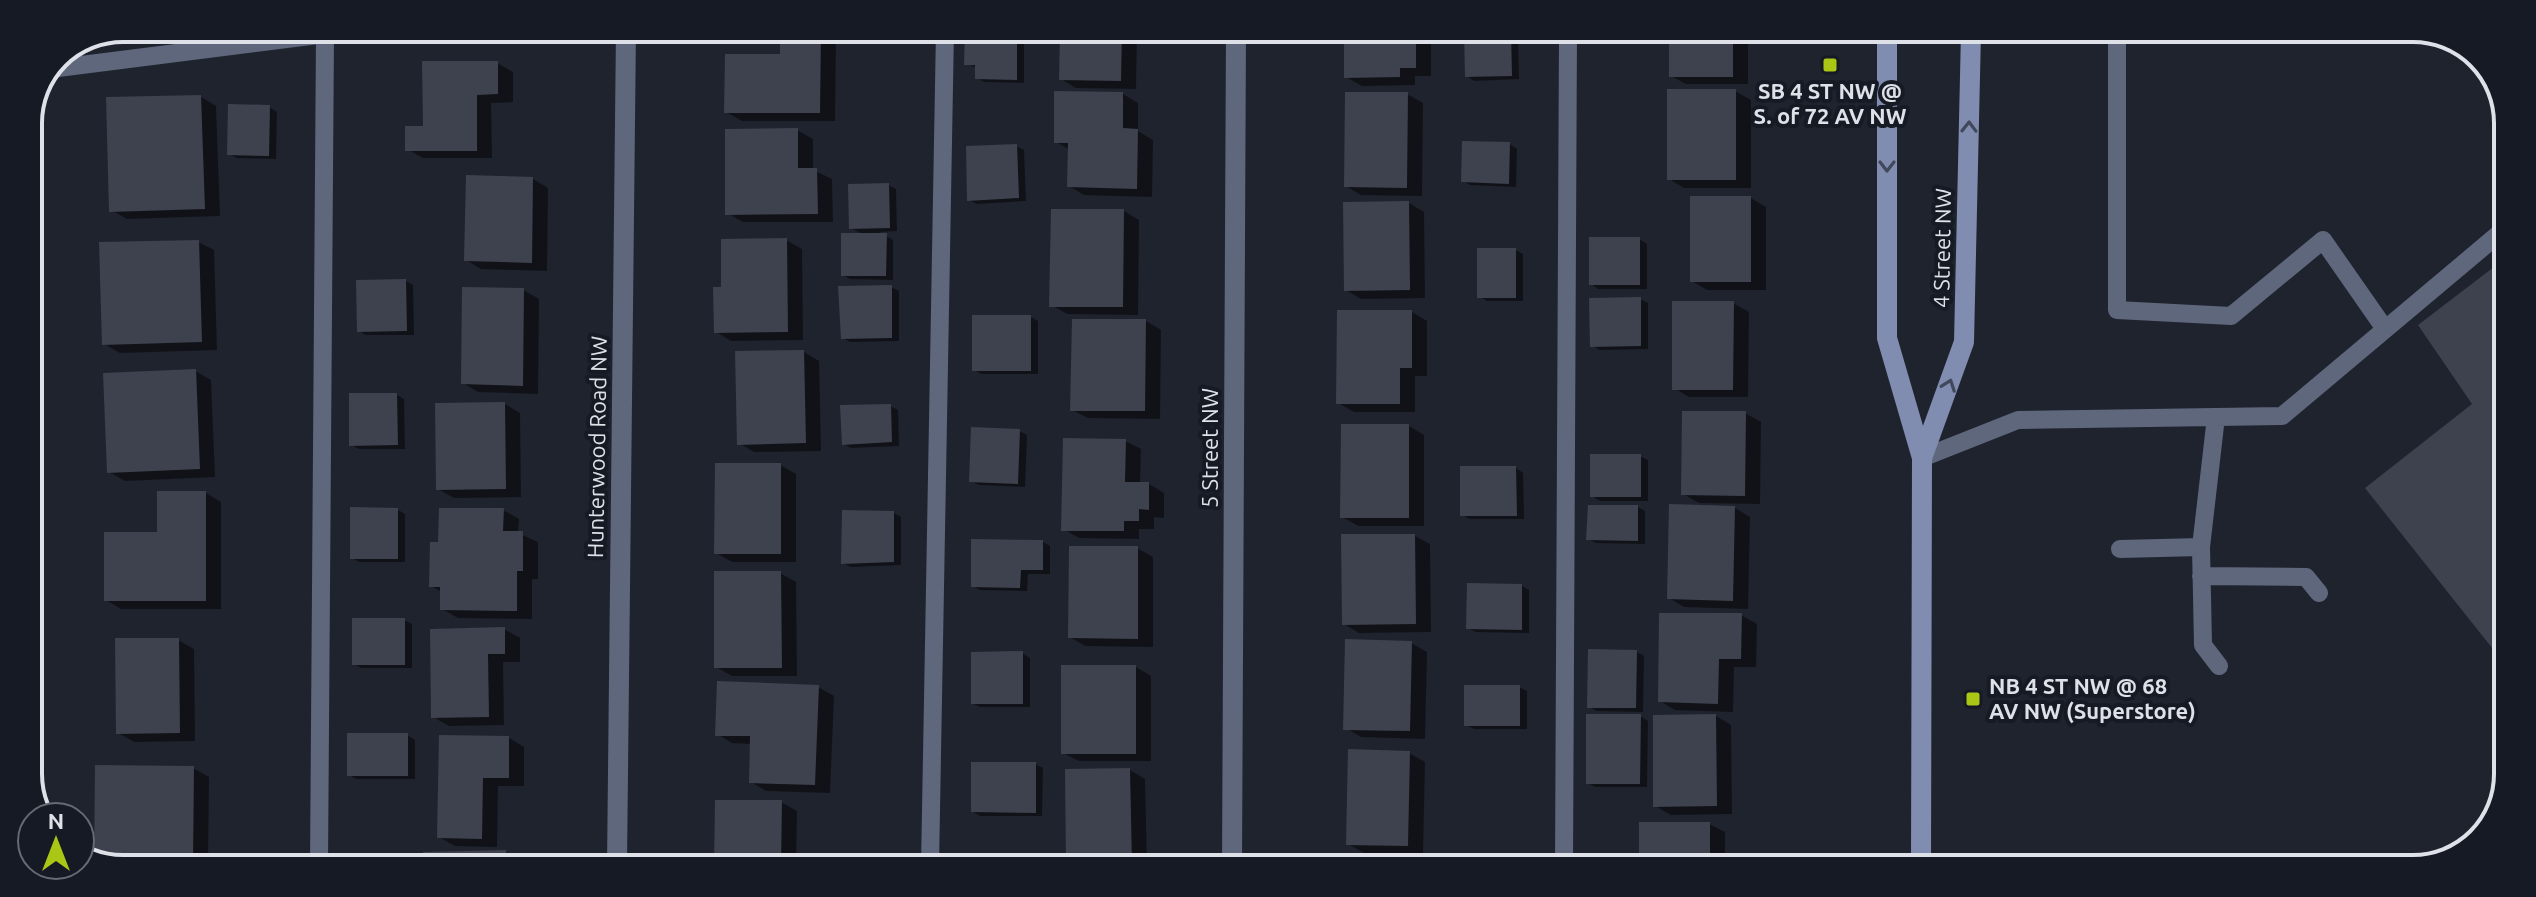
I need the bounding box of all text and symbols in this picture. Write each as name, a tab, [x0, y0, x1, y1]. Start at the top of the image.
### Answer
marker: SB 4 ST NW @ S. of 72 AV NW	[1821, 56, 1839, 74]
place label: SB 4 ST NW @ S. of 72 AV NW	[1754, 78, 1907, 128]
one-way arrow	[1960, 120, 1978, 133]
one-way arrow	[1878, 160, 1896, 173]
street label: 4 Street NW	[1928, 188, 1955, 308]
street label: Hunterwood Road NW	[582, 336, 611, 558]
one-way arrow	[1939, 378, 1955, 392]
street label: 5 Street NW	[1197, 388, 1222, 508]
place label: NB 4 ST NW @ 68 AV NW (Superstore)	[1989, 673, 2196, 724]
marker: NB 4 ST NW @ 68 AV NW (Superstore)	[1964, 690, 1982, 708]
north arrow	[16, 801, 96, 881]
text: N	[48, 808, 64, 833]

